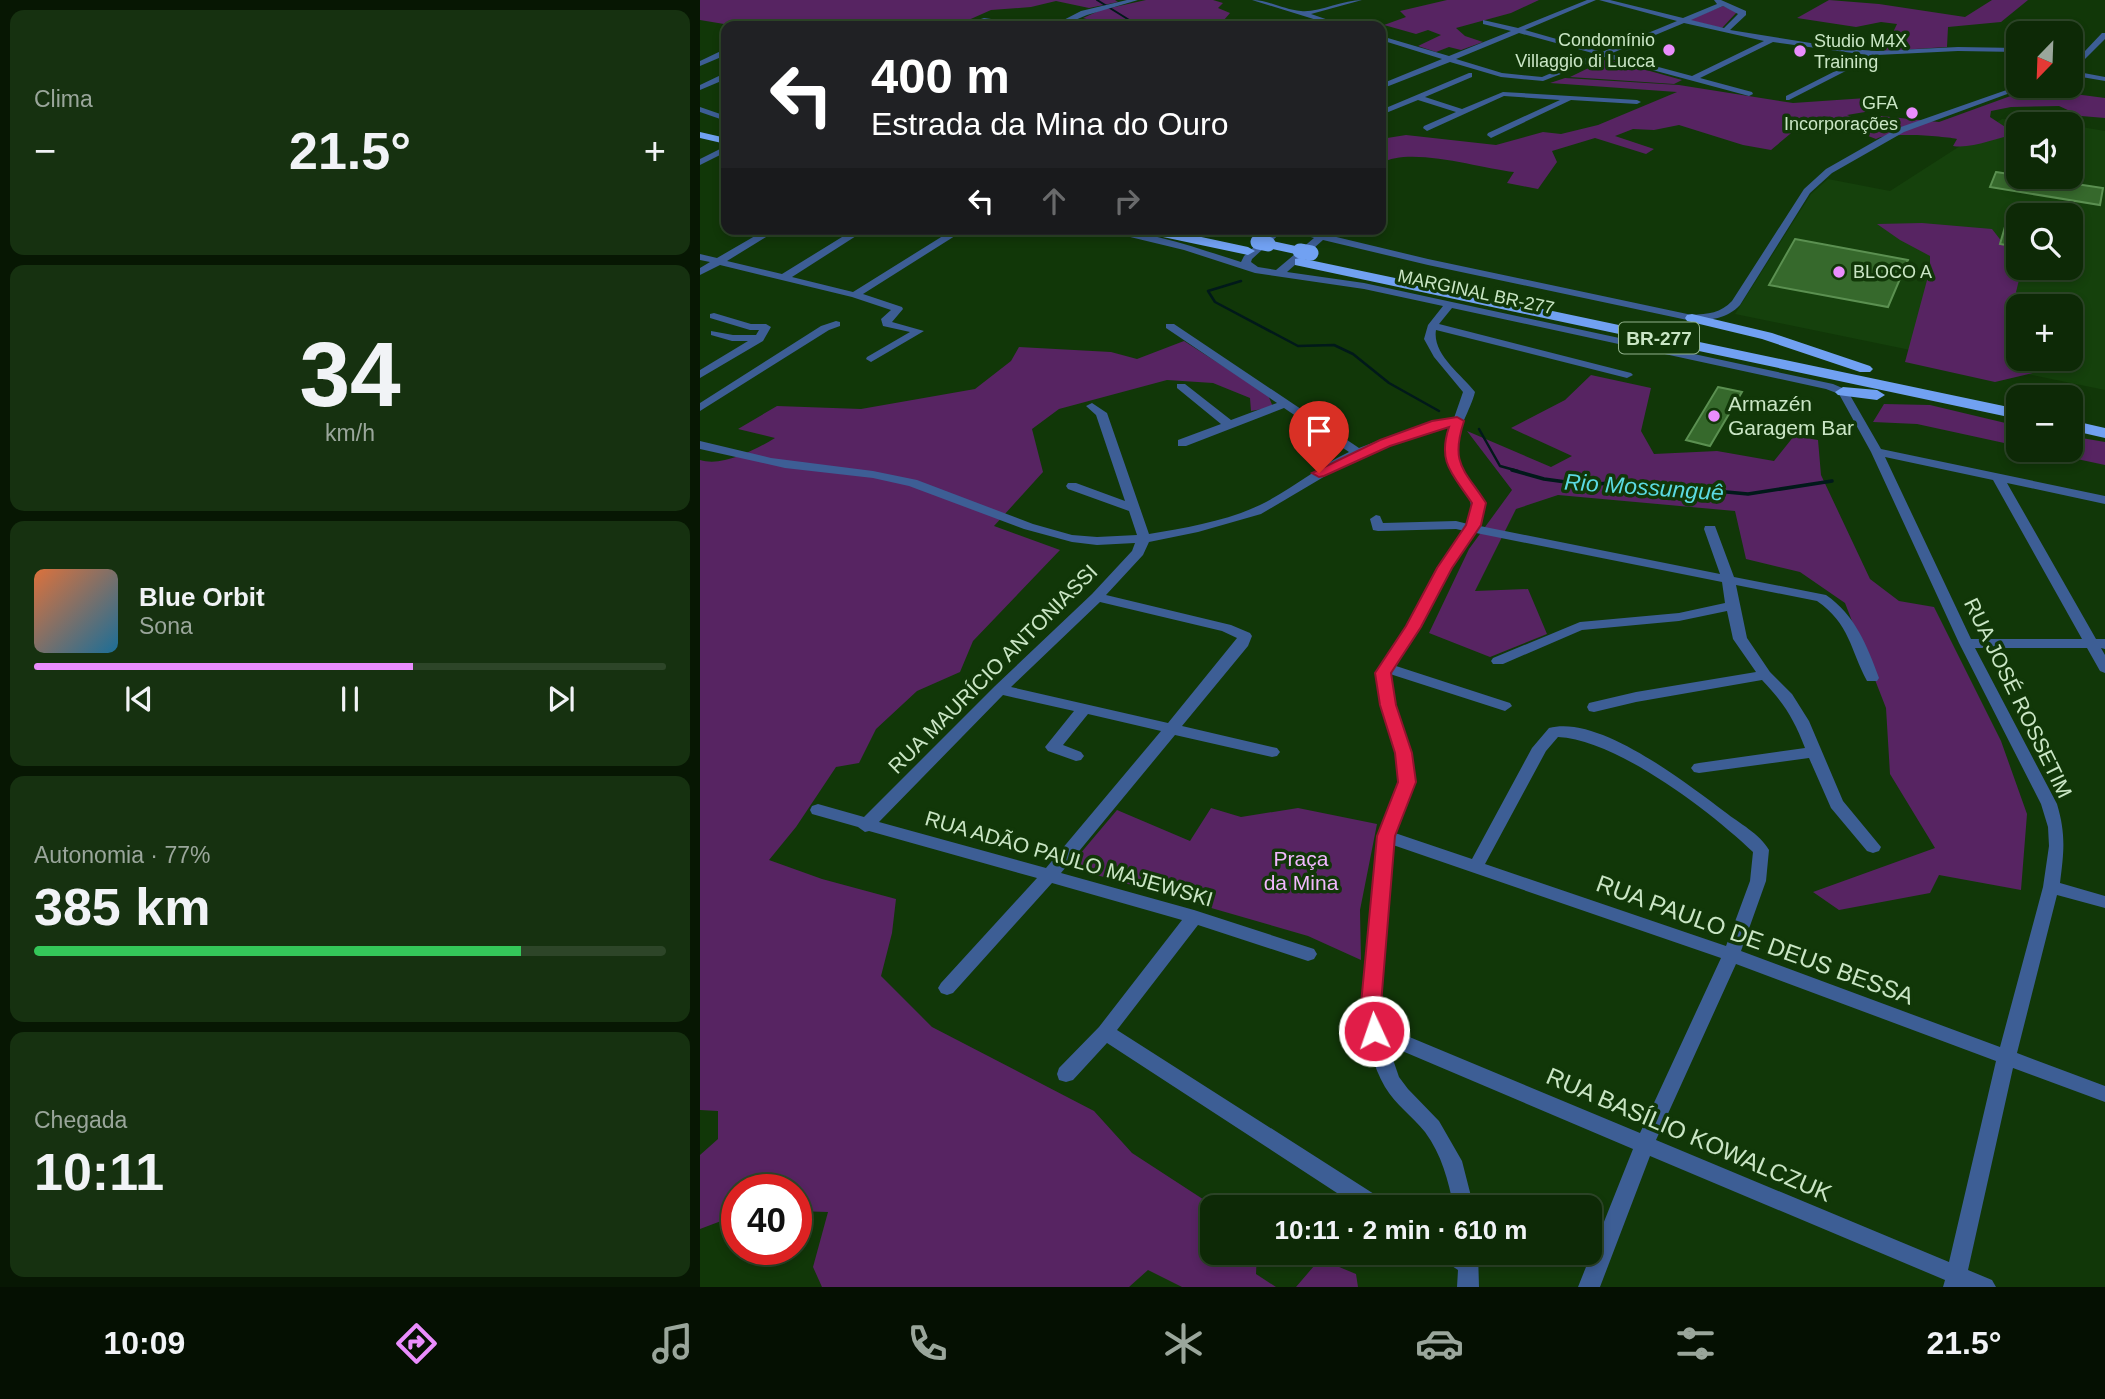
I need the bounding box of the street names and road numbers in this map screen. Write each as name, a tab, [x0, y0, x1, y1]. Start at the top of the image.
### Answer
street label: MARGINAL BR-277	[1396, 266, 1556, 318]
road number: BR-277	[1619, 322, 1699, 354]
street label: RUA MAURÍCIO ANTONIASSI	[884, 560, 1102, 778]
street label: RUA JOSÉ ROSSETIM	[1960, 594, 2077, 801]
street label: RUA ADÃO PAULO MAJEWSKI	[923, 806, 1216, 911]
street label: RUA PAULO DE DEUS BESSA	[1593, 869, 1918, 1010]
street label: RUA BASÍLIO KOWALCZUK	[1543, 1062, 1836, 1207]

